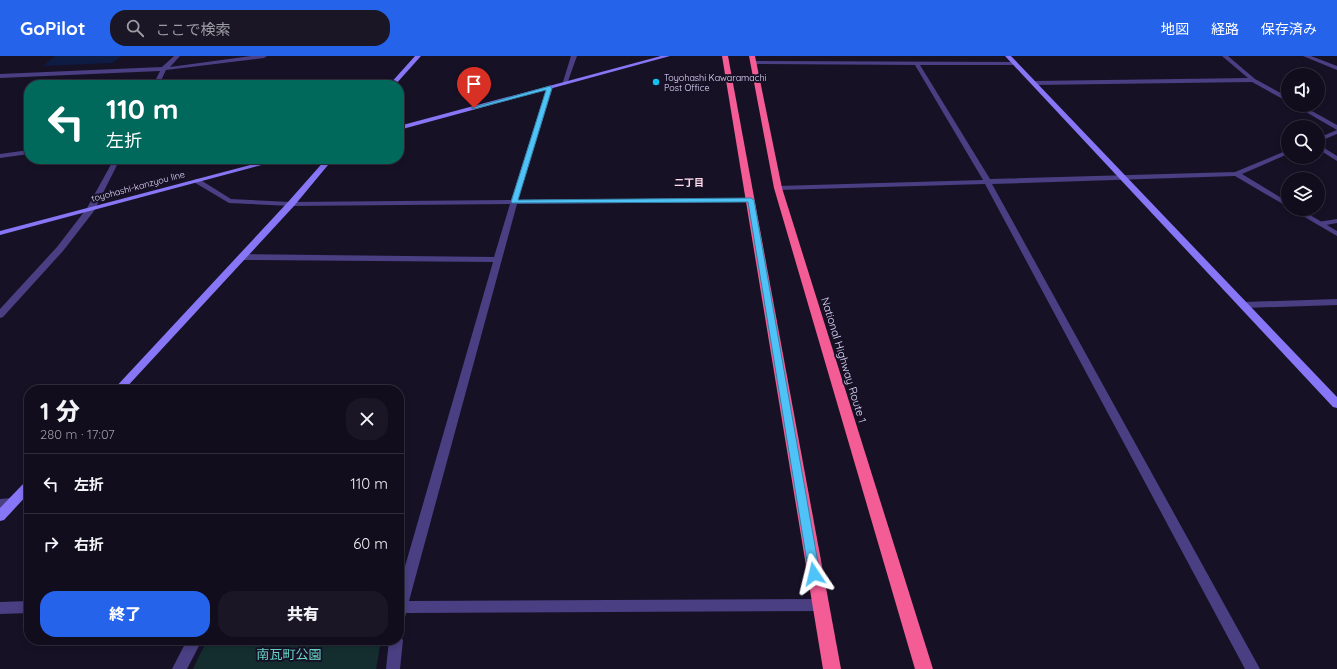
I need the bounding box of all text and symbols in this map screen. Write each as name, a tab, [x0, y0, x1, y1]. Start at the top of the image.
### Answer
search box	[110, 10, 390, 46]
text: GoPilot	[20, 16, 86, 40]
icon: search	[124, 17, 146, 39]
text: ここで検索	[156, 20, 231, 39]
text: 地図	[1161, 20, 1189, 38]
text: 経路	[1211, 20, 1239, 38]
text: 保存済み	[1261, 20, 1317, 38]
pin	[457, 67, 491, 108]
map controls	[1281, 68, 1325, 216]
button: sound	[1281, 68, 1325, 112]
place label: Toyohashi Kawaramachi Post Office	[664, 72, 767, 93]
icon: arrive	[463, 73, 485, 95]
marker: Toyohashi Kawaramachi Post Office	[651, 77, 661, 87]
text: 110 m	[106, 91, 179, 126]
icon: left	[40, 96, 92, 148]
button: search	[1281, 120, 1325, 164]
text: 左折	[106, 129, 142, 152]
street label: toyohashi-kanzyou line	[90, 168, 186, 204]
button: layers	[1281, 172, 1325, 216]
district label: 二丁目	[674, 176, 704, 189]
street label: National Highway Route 1	[818, 295, 870, 425]
text: 1 分	[40, 396, 80, 426]
button: close	[346, 398, 388, 440]
text: 280 m · 17:07	[40, 426, 115, 442]
icon: left	[40, 473, 62, 495]
text: 110 m	[350, 474, 388, 493]
text: 左折	[74, 475, 104, 494]
icon: right	[40, 533, 62, 555]
text: 60 m	[353, 534, 388, 553]
text: 右折	[74, 535, 104, 554]
position arrow	[793, 553, 835, 595]
button: 終了	[40, 591, 210, 637]
button: 共有	[218, 591, 388, 637]
park label: 南瓦町公園	[256, 646, 322, 662]

